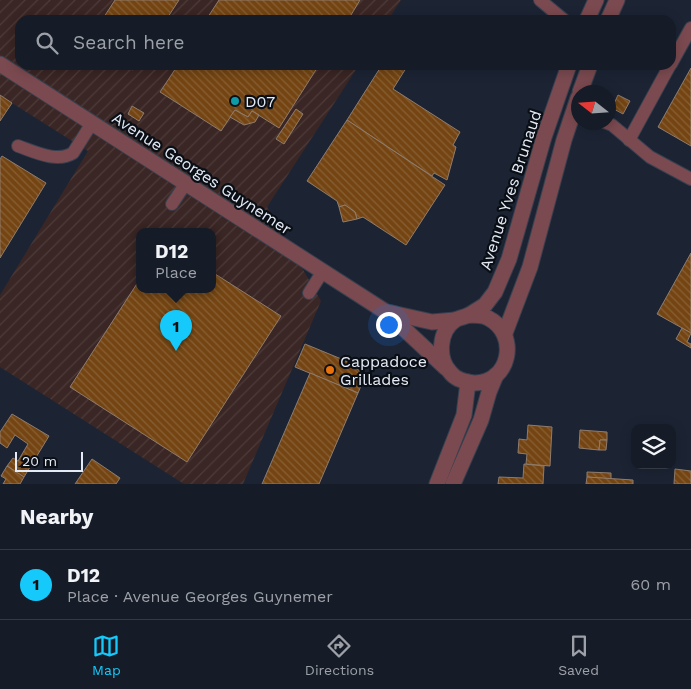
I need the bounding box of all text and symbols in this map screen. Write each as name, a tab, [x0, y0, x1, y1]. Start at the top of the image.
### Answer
search box	[15, 15, 676, 70]
icon: search	[33, 29, 61, 57]
text: Search here	[73, 31, 184, 54]
north arrow	[571, 85, 616, 130]
place label: D07	[245, 92, 275, 111]
marker: D07	[229, 95, 241, 107]
street label: Avenue Georges Guynemer	[108, 108, 295, 239]
street label: Avenue Yves Brunaud	[476, 108, 545, 273]
popup	[136, 228, 216, 293]
text: D12	[155, 240, 188, 263]
text: Place	[155, 263, 197, 282]
pin: 1	[160, 310, 192, 351]
your location	[376, 312, 402, 338]
place label: Cappadoce Grillades	[340, 352, 427, 389]
marker: Cappadoce Grillades	[324, 364, 336, 376]
map controls	[631, 424, 676, 469]
button: layers	[631, 424, 676, 469]
scale bar	[15, 449, 82, 472]
text: 20 m	[22, 453, 57, 469]
text: Nearby	[20, 504, 93, 529]
text: D12	[67, 564, 100, 587]
text: 1	[33, 575, 39, 594]
text: 60 m	[631, 575, 671, 594]
text: Place · Avenue Georges Guynemer	[67, 587, 333, 606]
tab: Map	[92, 632, 121, 678]
tab: Directions	[305, 632, 374, 678]
tab: Saved	[558, 632, 599, 678]

